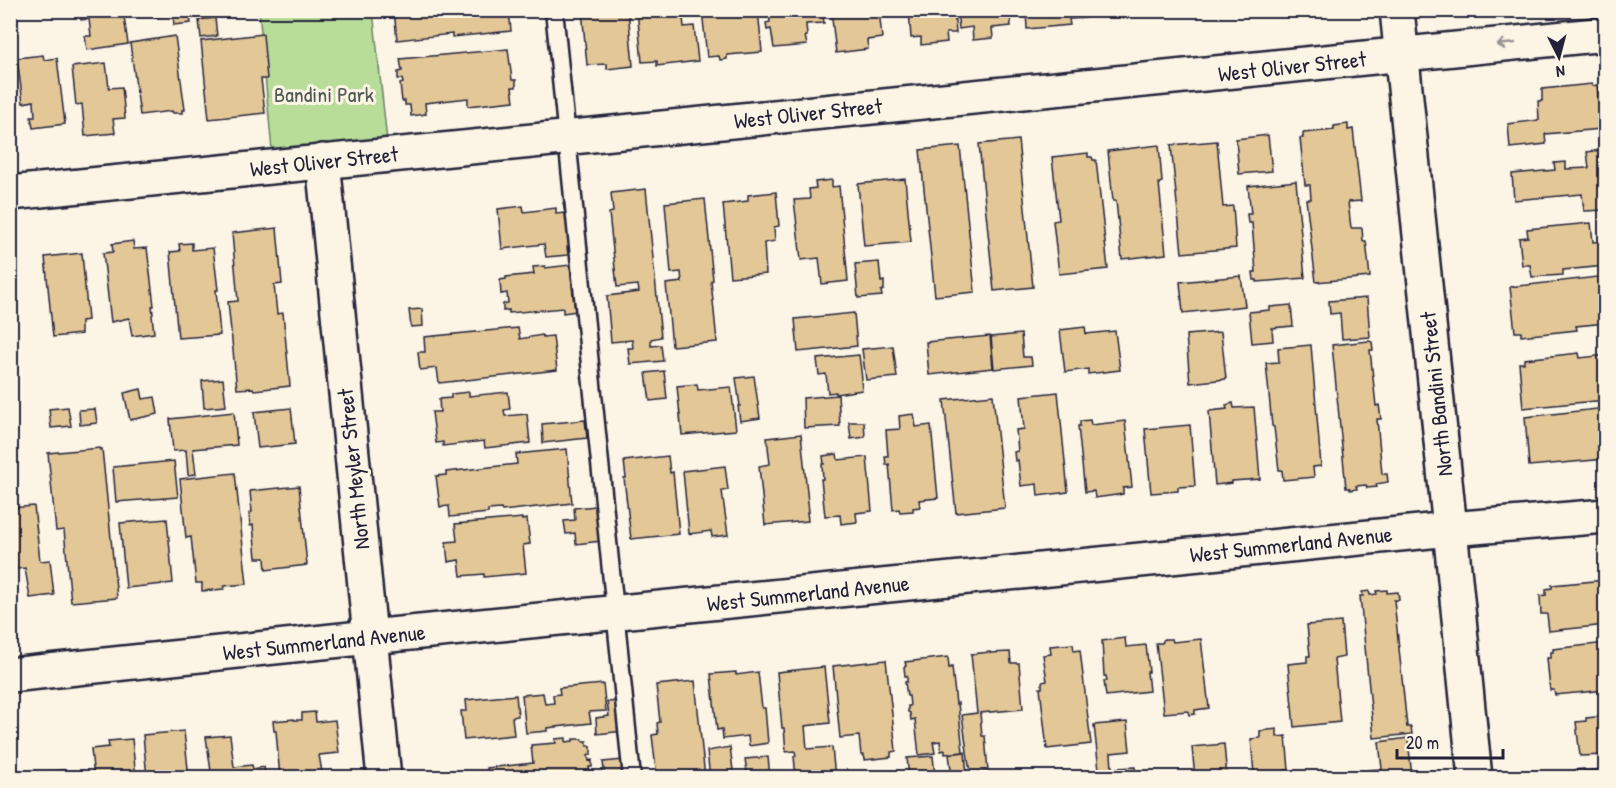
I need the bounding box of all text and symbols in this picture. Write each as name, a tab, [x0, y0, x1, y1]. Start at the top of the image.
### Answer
north arrow	[1529, 27, 1589, 87]
one-way arrow	[1496, 39, 1516, 50]
street label: West Oliver Street	[1216, 43, 1368, 89]
text: N	[1555, 61, 1566, 83]
park label: Bandini Park	[274, 79, 374, 109]
street label: West Oliver Street	[732, 90, 884, 136]
street label: West Oliver Street	[248, 138, 400, 184]
street label: North Bandini Street	[1412, 310, 1460, 478]
street label: North Meyler Street	[330, 387, 376, 551]
street label: West Summerland Avenue	[1188, 518, 1394, 570]
street label: West Summerland Avenue	[705, 567, 911, 619]
street label: West Summerland Avenue	[221, 616, 427, 668]
scale bar	[1397, 722, 1504, 760]
text: 20 m	[1406, 730, 1439, 755]

